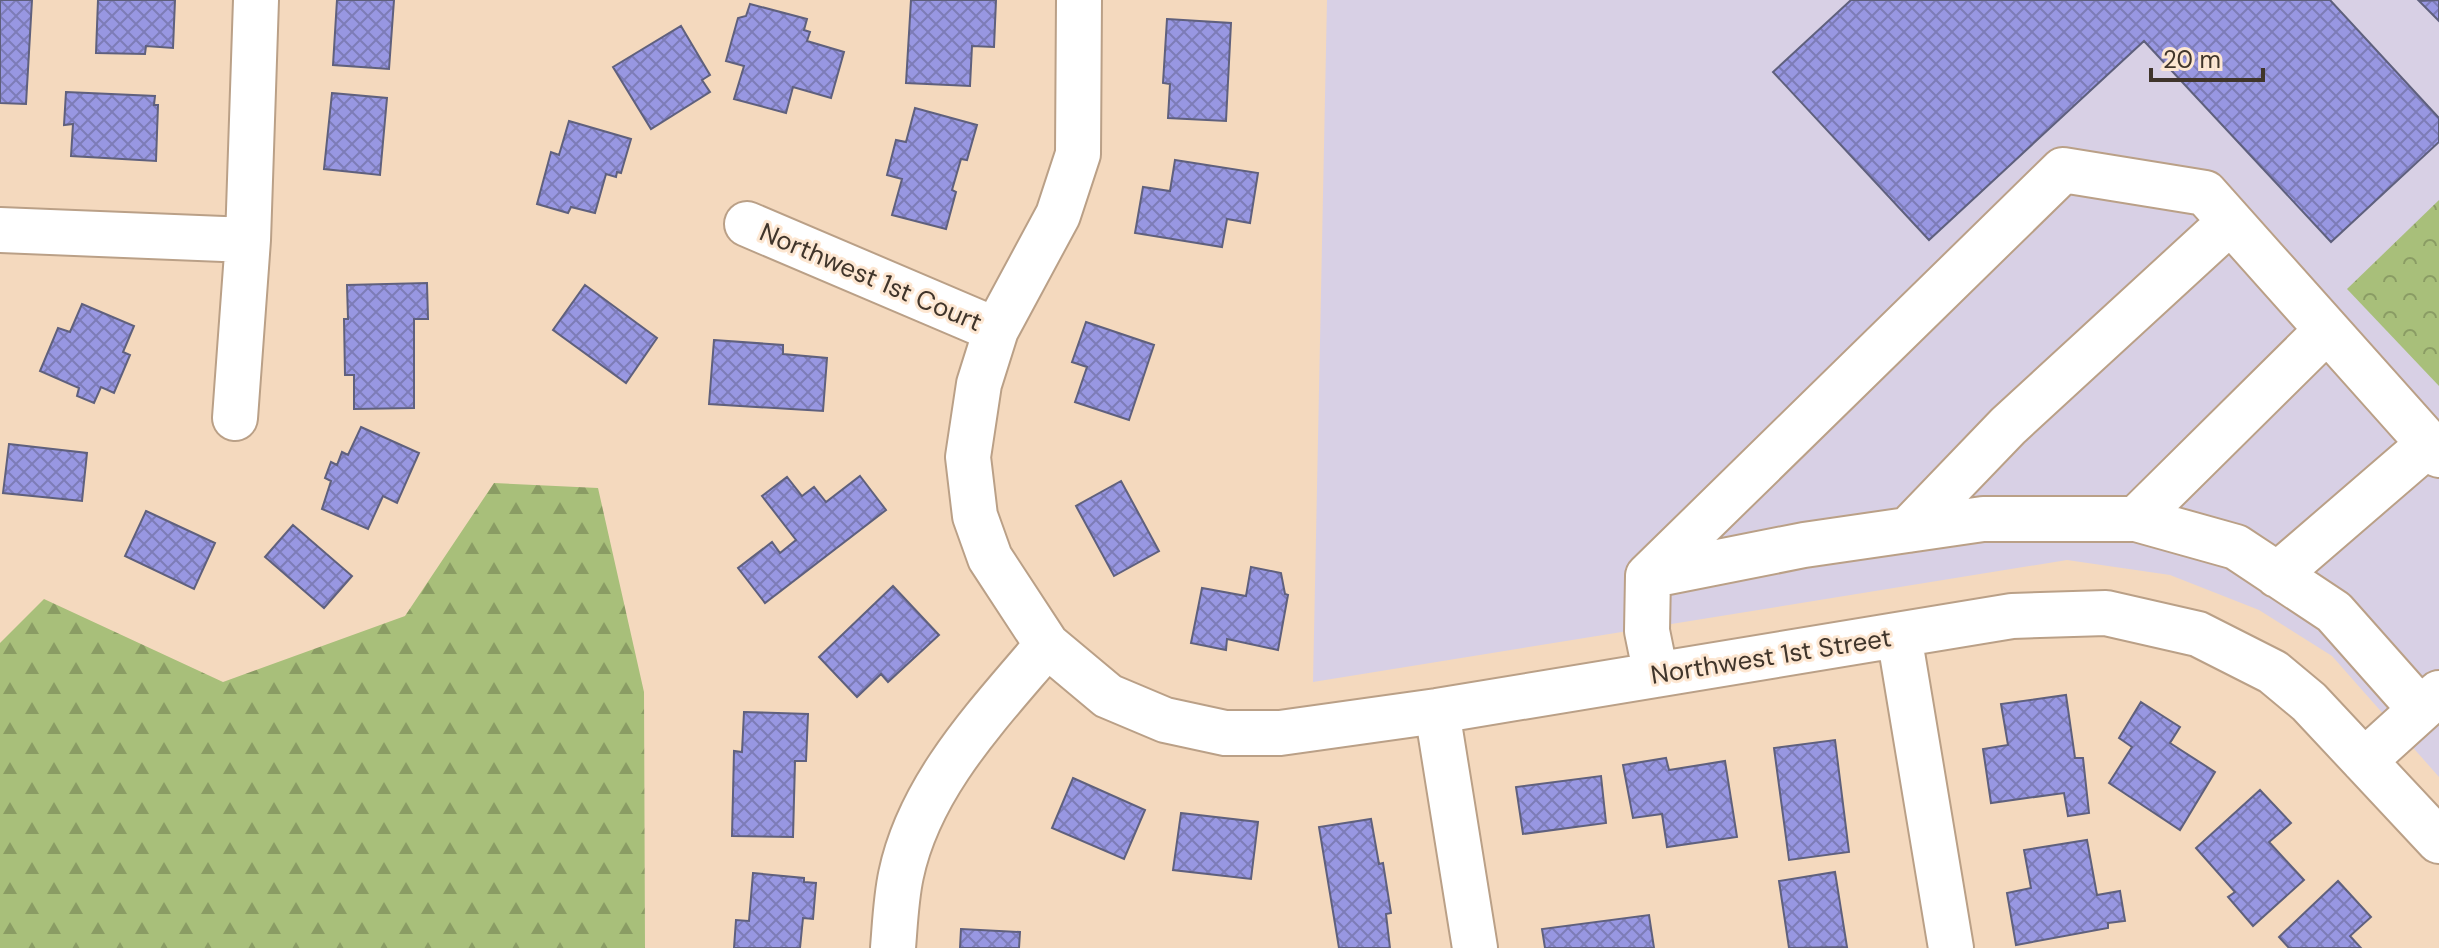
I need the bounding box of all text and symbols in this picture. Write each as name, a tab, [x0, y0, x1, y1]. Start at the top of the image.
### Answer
scale bar	[2151, 32, 2263, 82]
text: 20 m	[2163, 44, 2221, 75]
street label: Northwest 1st Court	[755, 215, 987, 339]
street label: Northwest 1st Street	[1648, 620, 1894, 692]

